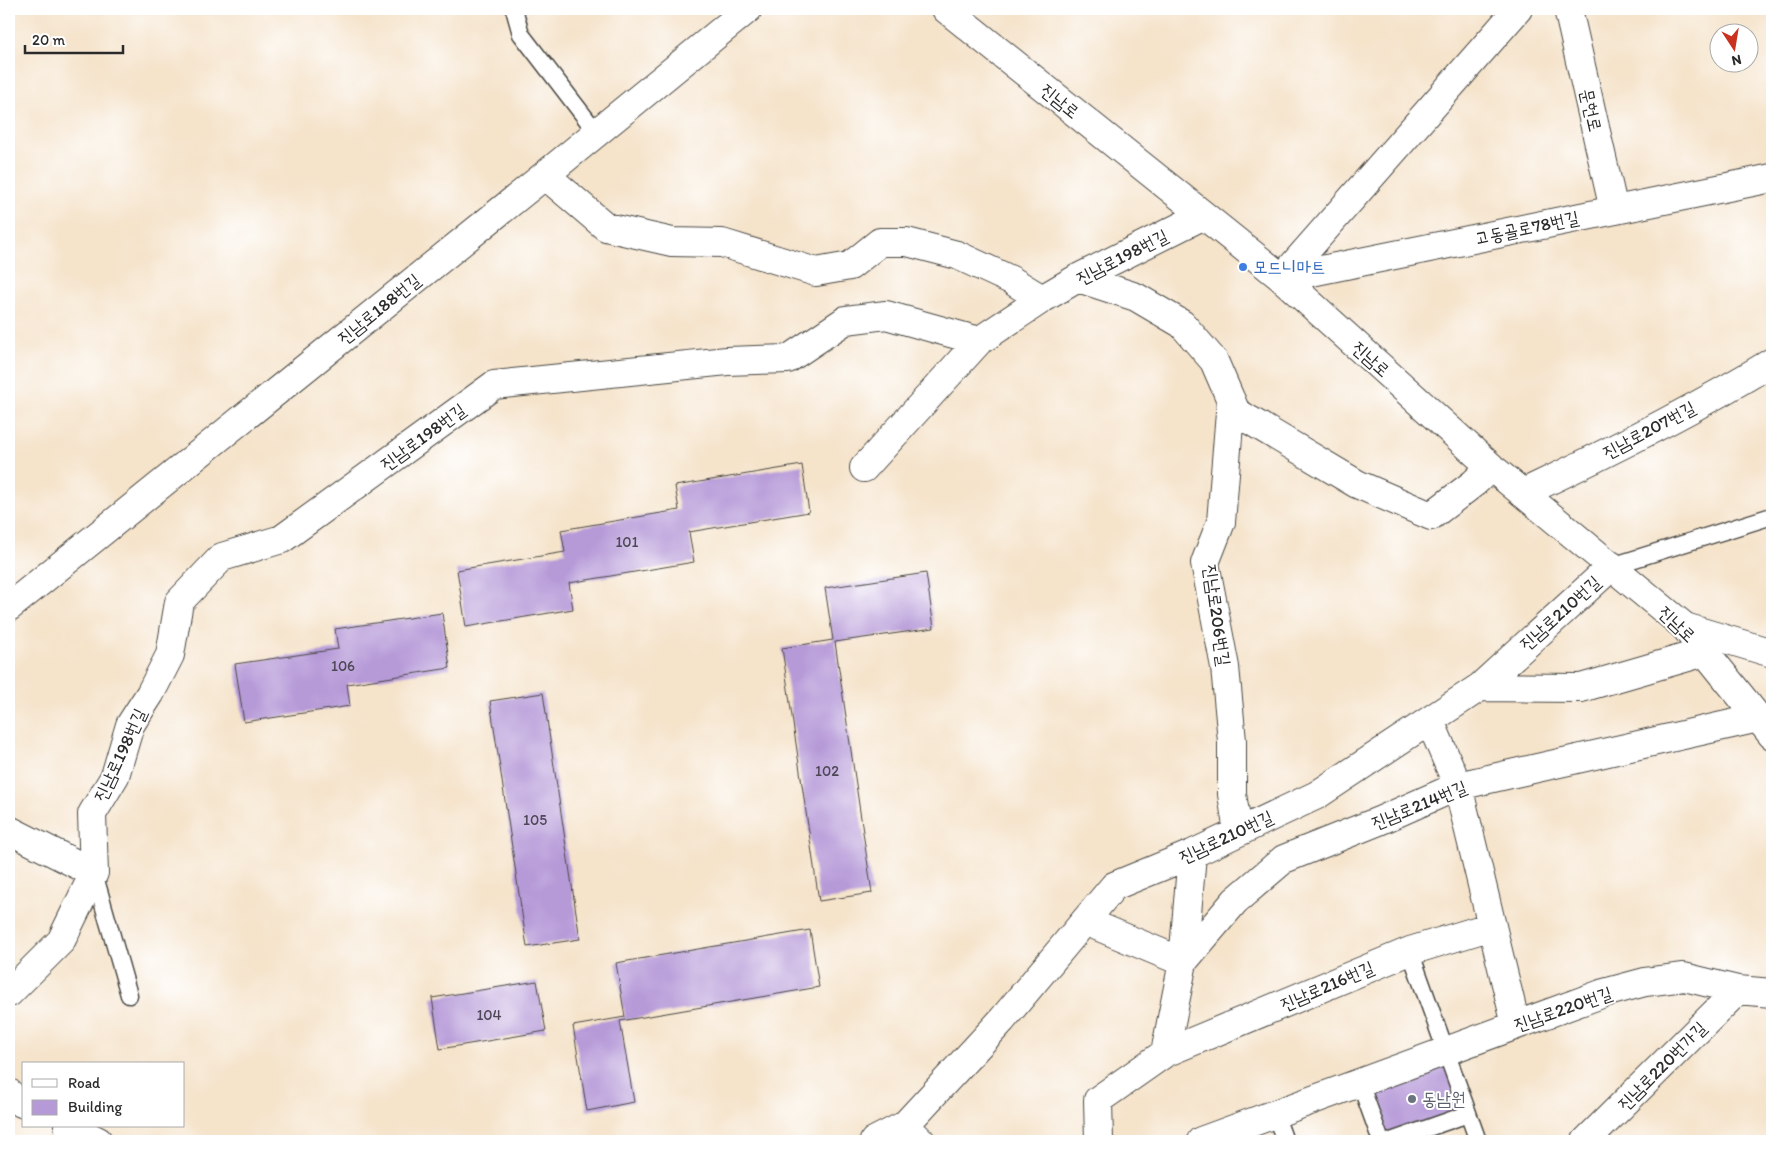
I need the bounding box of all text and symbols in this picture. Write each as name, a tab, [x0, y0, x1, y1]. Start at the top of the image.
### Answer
scale bar	[25, 22, 122, 54]
north arrow	[1708, 22, 1758, 72]
text: 20 m	[32, 31, 66, 49]
text: N	[1730, 51, 1743, 70]
street label: 진남로	[1036, 79, 1084, 123]
street label: 문헌로	[1575, 86, 1607, 134]
street label: 고동골로78번길	[1473, 206, 1581, 250]
street label: 진남로198번길	[1072, 224, 1172, 290]
place label: 모드니마트	[1253, 256, 1325, 278]
marker: 모드니마트	[1237, 261, 1249, 273]
street label: 진남로188번길	[333, 269, 425, 349]
street label: 진남로	[1347, 336, 1395, 382]
street label: 진남로207번길	[1599, 396, 1700, 464]
street label: 진남로198번길	[376, 398, 470, 475]
house number: 101	[615, 533, 639, 551]
street label: 진남로206번길	[1199, 563, 1235, 668]
street label: 진남로210번길	[1515, 571, 1605, 655]
street label: 진남로	[1654, 601, 1700, 647]
house number: 106	[331, 657, 355, 675]
street label: 진남로198번길	[89, 705, 151, 805]
house number: 102	[815, 762, 839, 780]
street label: 진남로214번길	[1368, 776, 1470, 834]
street label: 진남로210번길	[1175, 805, 1277, 868]
house number: 105	[523, 811, 547, 829]
street label: 진남로216번길	[1277, 956, 1378, 1016]
street label: 진남로220번길	[1511, 982, 1615, 1036]
house number: 104	[476, 1006, 502, 1024]
street label: 진남로220번가길	[1613, 1017, 1711, 1115]
legend	[22, 1062, 185, 1128]
text: Road	[68, 1074, 101, 1092]
place label: 동남원	[1422, 1088, 1465, 1110]
marker: 동남원	[1406, 1093, 1418, 1105]
text: Building	[68, 1098, 122, 1116]

